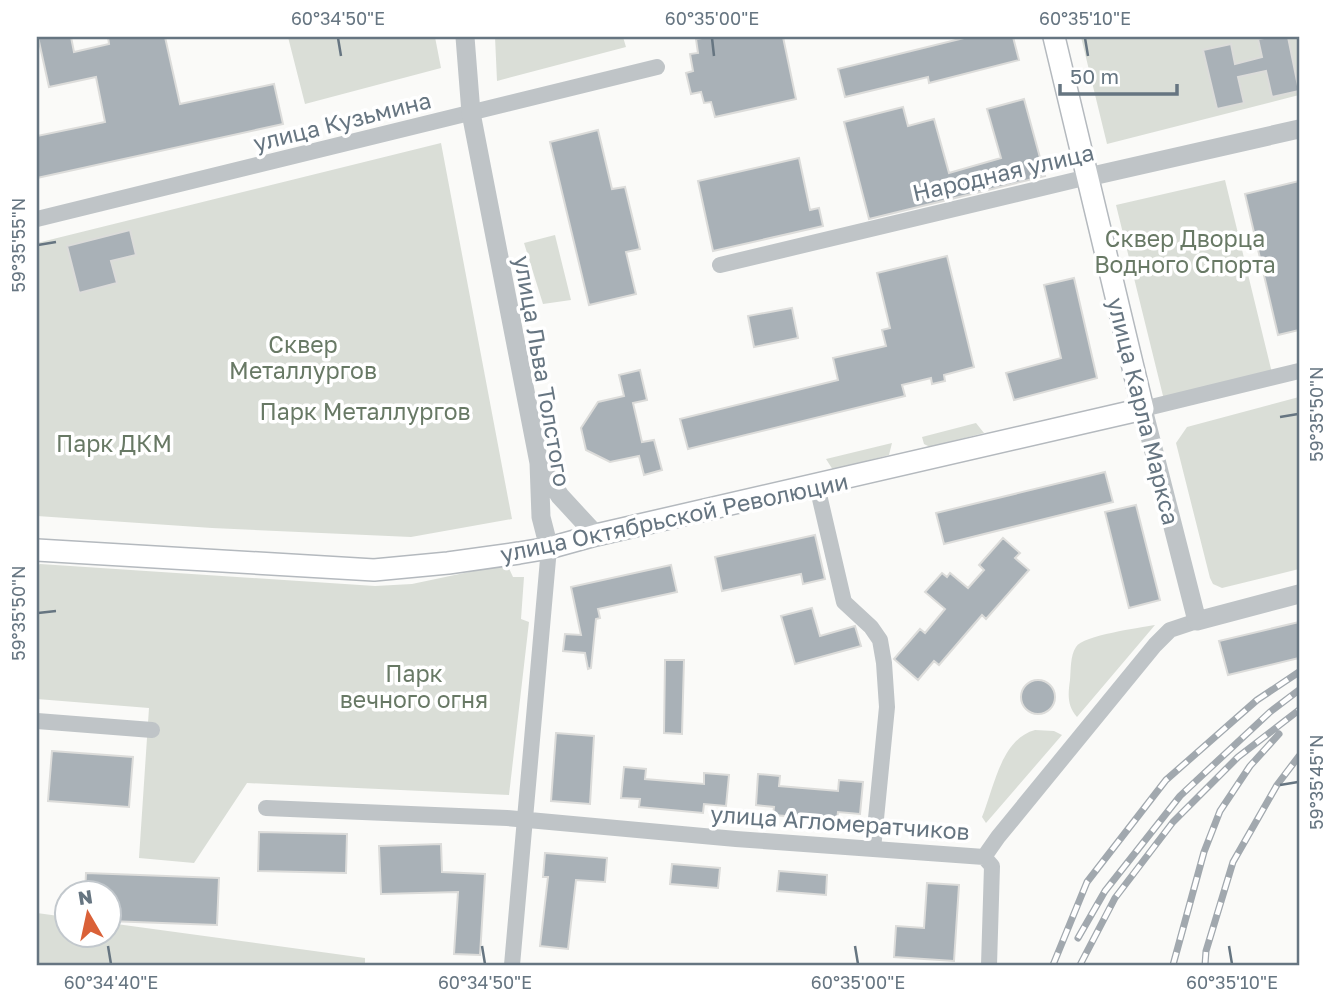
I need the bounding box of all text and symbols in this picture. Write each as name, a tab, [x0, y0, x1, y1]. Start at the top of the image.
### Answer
text: 60°34'50"E	[291, 7, 385, 29]
text: 60°35'00"E	[665, 7, 759, 29]
text: 60°35'10"E	[1039, 7, 1131, 29]
scale bar	[1060, 52, 1177, 96]
text: 50 m	[1070, 63, 1119, 89]
street label: улица Кузьмина	[250, 85, 434, 157]
street label: Народная улица	[910, 138, 1096, 206]
text: 59°35'55"N	[7, 198, 29, 292]
park label: Сквер Дворца Водного Спорта	[1094, 224, 1276, 278]
street label: улица Льва Толстого	[509, 253, 577, 489]
street label: улица Карла Маркса	[1102, 294, 1186, 528]
park label: Сквер Металлургов	[229, 330, 377, 384]
text: 59°35'50"N	[1305, 366, 1327, 462]
park label: Парк Металлургов	[259, 397, 471, 425]
park label: Парк ДКМ	[56, 429, 172, 457]
street label: улица Октябрьской Революции	[498, 466, 850, 568]
text: 59°35'50"N	[7, 565, 29, 661]
park label: Парк вечного огня	[340, 659, 488, 713]
text: 59°35'45"N	[1305, 734, 1327, 830]
street label: улица Агломератчиков	[709, 799, 971, 845]
north arrow	[52, 880, 122, 950]
text: N	[76, 884, 94, 909]
text: 60°34'40"E	[64, 971, 158, 993]
text: 60°34'50"E	[438, 971, 532, 993]
text: 60°35'00"E	[811, 971, 905, 993]
text: 60°35'10"E	[1186, 971, 1278, 993]

